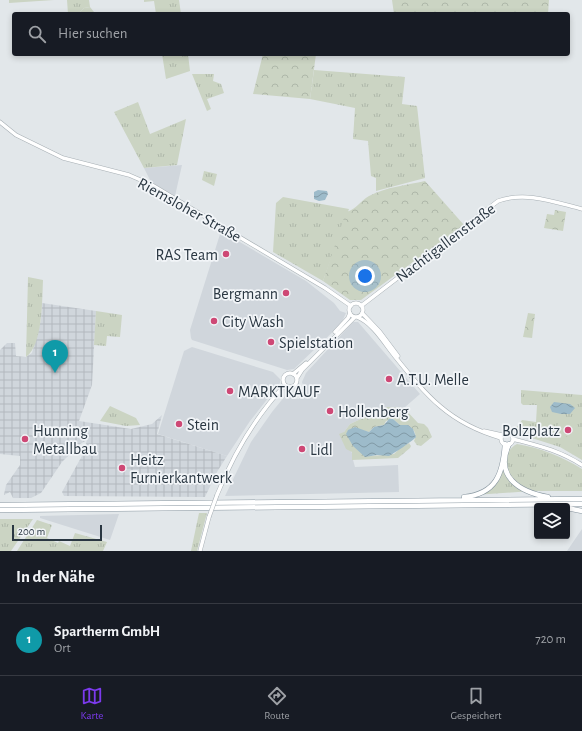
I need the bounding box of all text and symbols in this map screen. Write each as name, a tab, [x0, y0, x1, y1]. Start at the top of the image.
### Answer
search box	[12, 12, 570, 56]
icon: search	[26, 23, 48, 45]
text: Hier suchen	[58, 26, 128, 41]
street label: Riemsloher Straße	[135, 175, 244, 245]
street label: Nachtigallenstraße	[393, 200, 498, 285]
place label: RAS Team	[155, 247, 218, 263]
marker: RAS Team	[221, 249, 231, 259]
your location	[355, 266, 375, 286]
place label: Bergmann	[213, 286, 278, 302]
marker: Bergmann	[281, 288, 291, 298]
place label: City Wash	[222, 314, 284, 331]
marker: City Wash	[209, 316, 219, 326]
place label: Spielstation	[279, 335, 353, 351]
marker: Spielstation	[266, 337, 276, 347]
pin: 1	[42, 340, 68, 373]
place label: A.T.U. Melle	[397, 372, 469, 388]
marker: A.T.U. Melle	[384, 374, 394, 384]
place label: MARKTKAUF	[238, 384, 321, 400]
marker: MARKTKAUF	[225, 386, 235, 396]
place label: Hollenberg	[338, 404, 409, 420]
marker: Hollenberg	[325, 406, 335, 416]
place label: Stein	[187, 417, 219, 433]
marker: Stein	[174, 419, 184, 429]
place label: Hunning Metallbau	[33, 423, 97, 457]
place label: Bolzplatz	[502, 423, 560, 439]
marker: Bolzplatz	[563, 425, 573, 435]
marker: Hunning Metallbau	[20, 434, 30, 444]
place label: Lidl	[310, 442, 333, 458]
marker: Lidl	[297, 444, 307, 454]
place label: Heitz Furnierkantwerk	[130, 452, 233, 486]
marker: Heitz Furnierkantwerk	[117, 463, 127, 473]
map controls	[534, 503, 570, 539]
button: layers	[534, 503, 570, 539]
scale bar	[12, 523, 102, 542]
text: 200 m	[18, 526, 45, 537]
text: In der Nähe	[16, 568, 95, 585]
text: Spartherm GmbH	[54, 624, 160, 639]
text: 1	[27, 633, 31, 646]
text: 720 m	[535, 633, 566, 646]
text: Ort	[54, 642, 71, 655]
tab: Karte	[81, 685, 103, 722]
tab: Route	[264, 685, 290, 722]
tab: Gespeichert	[451, 685, 501, 722]

